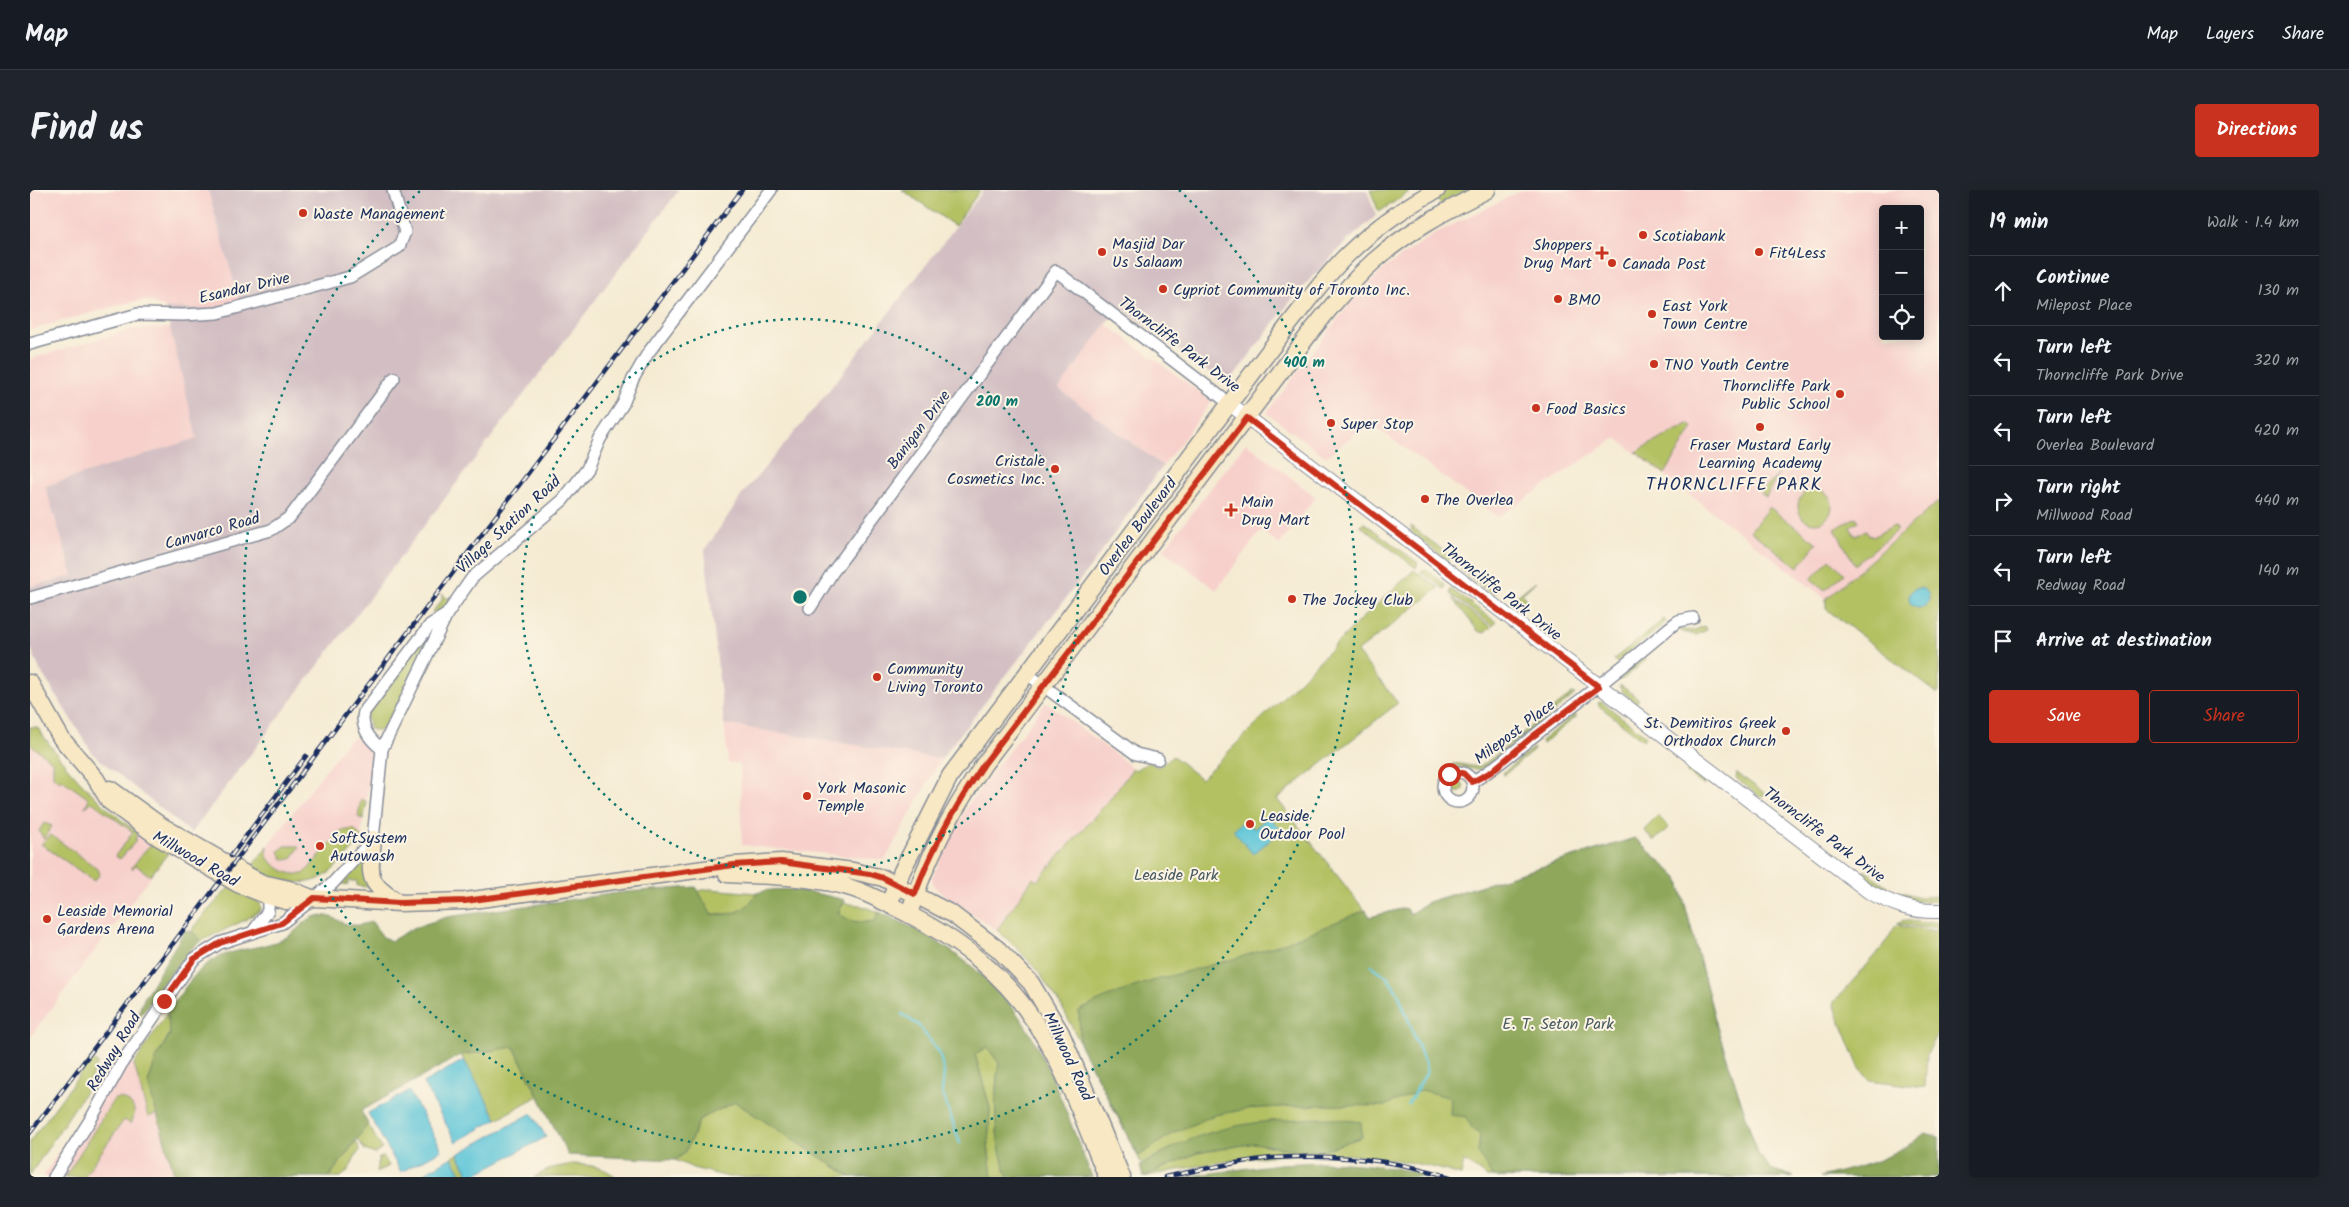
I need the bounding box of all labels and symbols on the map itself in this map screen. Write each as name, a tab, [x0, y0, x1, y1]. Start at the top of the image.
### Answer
place label: Waste Management	[313, 202, 446, 227]
marker: Waste Management	[297, 207, 309, 219]
place label: Scotiabank	[1653, 224, 1726, 249]
marker: Scotiabank	[1637, 229, 1649, 241]
place label: Masjid Dar Us Salaam	[1112, 232, 1186, 275]
place label: Shoppers Drug Mart	[1523, 233, 1593, 276]
place label: Fit4Less	[1769, 241, 1826, 266]
marker: Masjid Dar Us Salaam	[1096, 246, 1108, 258]
marker: Fit4Less	[1753, 246, 1765, 258]
marker: Shoppers Drug Mart	[1596, 247, 1608, 259]
place label: Canada Post	[1622, 252, 1707, 277]
marker: Canada Post	[1606, 257, 1618, 269]
street label: Esandar Drive	[196, 266, 292, 311]
place label: Cypriot Community of Toronto Inc.	[1173, 278, 1410, 303]
marker: Cypriot Community of Toronto Inc.	[1157, 283, 1169, 295]
place label: BMO	[1568, 288, 1601, 313]
street label: Thorncliffe Park Drive	[1113, 291, 1246, 400]
marker: BMO	[1552, 293, 1564, 305]
place label: East York Town Centre	[1662, 294, 1748, 337]
marker: East York Town Centre	[1646, 308, 1658, 320]
text: 400 m	[1283, 351, 1325, 375]
place label: TNO Youth Centre	[1664, 353, 1789, 378]
marker: TNO Youth Centre	[1648, 358, 1660, 370]
place label: Thorncliffe Park Public School	[1722, 374, 1830, 417]
street label: Banigan Drive	[881, 385, 957, 475]
marker: Thorncliffe Park Public School	[1834, 388, 1846, 400]
text: 200 m	[976, 390, 1018, 414]
place label: Food Basics	[1546, 397, 1626, 422]
marker: Food Basics	[1530, 402, 1542, 414]
place label: Super Stop	[1341, 412, 1414, 437]
marker: Super Stop	[1325, 417, 1337, 429]
marker: Fraser Mustard Early Learning Academy	[1754, 421, 1766, 433]
place label: Fraser Mustard Early Learning Academy	[1689, 433, 1831, 476]
place label: Cristale Cosmetics Inc.	[947, 449, 1045, 492]
marker: Cristale Cosmetics Inc.	[1049, 463, 1061, 475]
street label: Village Station Road	[451, 469, 568, 580]
street label: Overlea Boulevard	[1093, 471, 1184, 582]
district label: THORNCLIFFE PARK	[1646, 471, 1822, 500]
place label: The Overlea	[1435, 488, 1513, 513]
place label: Main Drug Mart	[1241, 490, 1311, 533]
marker: The Overlea	[1419, 493, 1431, 505]
marker: Main Drug Mart	[1225, 504, 1237, 516]
street label: Canvarco Road	[162, 506, 264, 557]
street label: Thorncliffe Park Drive	[1435, 537, 1567, 647]
centre of rings	[791, 588, 809, 606]
place label: The Jockey Club	[1302, 588, 1413, 613]
marker: The Jockey Club	[1286, 593, 1298, 605]
place label: Community Living Toronto	[887, 657, 983, 700]
marker: Community Living Toronto	[871, 671, 883, 683]
street label: Milepost Place	[1469, 693, 1561, 771]
place label: St. Demitiros Greek Orthodox Church	[1644, 711, 1776, 754]
marker: St. Demitiros Greek Orthodox Church	[1780, 725, 1792, 737]
route start	[1438, 763, 1461, 786]
place label: York Masonic Temple	[817, 776, 906, 819]
street label: Thorncliffe Park Drive	[1758, 781, 1891, 890]
marker: York Masonic Temple	[801, 790, 813, 802]
place label: Leaside Outdoor Pool	[1260, 804, 1345, 847]
marker: Leaside Outdoor Pool	[1244, 818, 1256, 830]
street label: Millwood Road	[147, 824, 244, 895]
place label: SoftSystem Autowash	[330, 826, 407, 869]
marker: SoftSystem Autowash	[314, 840, 326, 852]
park label: Leaside Park	[1134, 863, 1219, 888]
place label: Leaside Memorial Gardens Arena	[57, 899, 173, 942]
marker: Leaside Memorial Gardens Arena	[41, 913, 53, 925]
route end	[153, 990, 176, 1013]
street label: Redway Road	[81, 1006, 148, 1096]
street label: Millwood Road	[1036, 1008, 1100, 1106]
park label: E. T. Seton Park	[1502, 1012, 1614, 1037]

